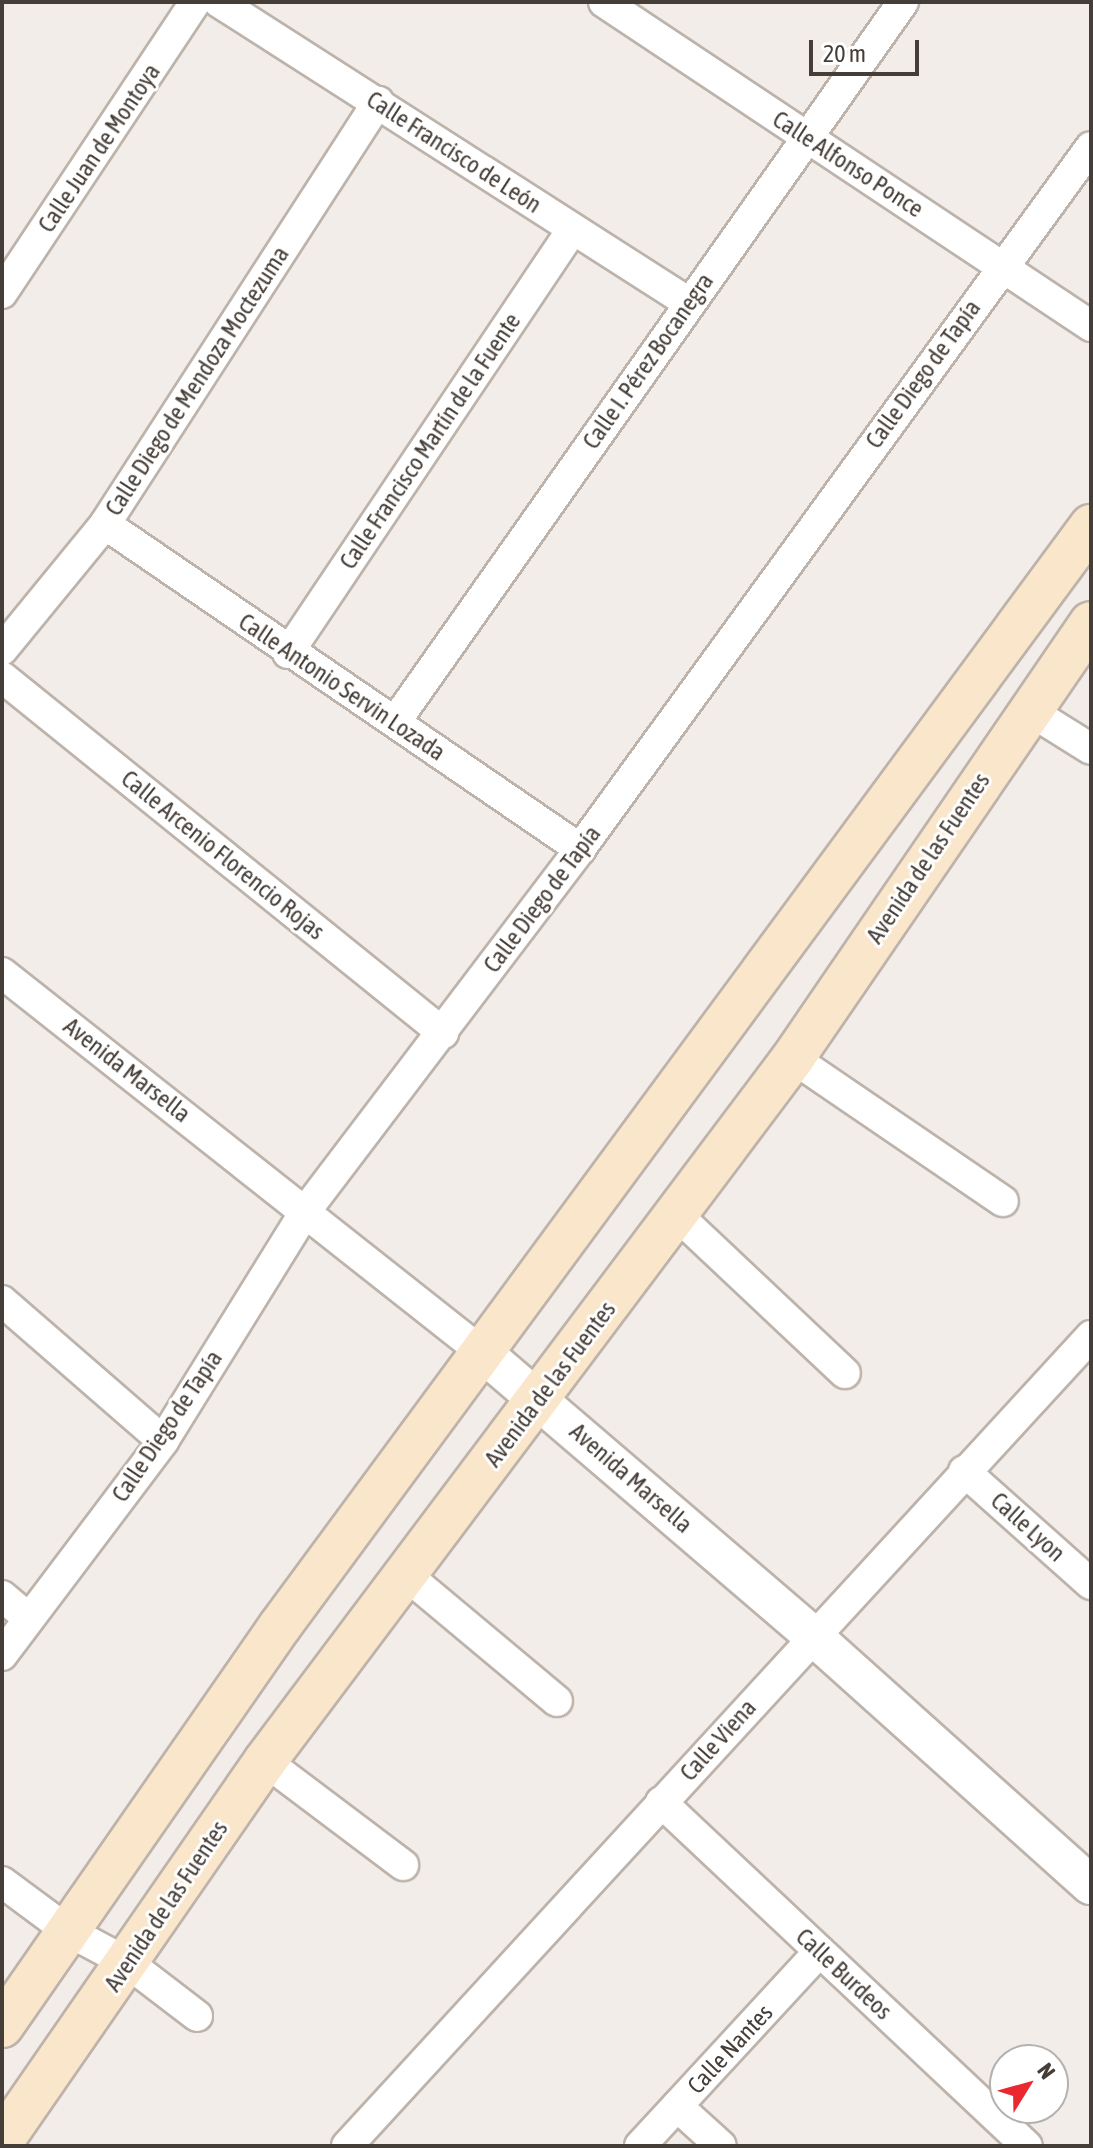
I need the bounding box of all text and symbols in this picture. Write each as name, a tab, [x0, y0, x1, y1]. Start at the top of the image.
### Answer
scale bar	[813, 24, 923, 74]
text: 20 m	[823, 40, 866, 67]
street label: Calle Juan de Montoya	[32, 58, 166, 238]
street label: Calle Francisco de León	[361, 85, 547, 219]
street label: Calle Alfonso Ponce	[767, 105, 929, 223]
street label: Calle Diego de Mendoza Moctezuma	[99, 241, 295, 521]
street label: Calle I. Pérez Bocanegra	[577, 268, 719, 454]
street label: Calle Diego de Tapía	[859, 294, 987, 454]
street label: Calle Francisco Martín de la Fuente	[333, 308, 527, 574]
street label: Calle Antonio Servin Lozada	[233, 607, 451, 767]
street label: Calle Arcenio Florencio Rojas	[116, 764, 330, 946]
street label: Avenida de las Fuentes	[860, 767, 996, 949]
street label: Calle Diego de Tapía	[477, 820, 607, 978]
street label: Avenida Marsella	[58, 1012, 196, 1128]
street label: Avenida de las Fuentes	[478, 1296, 622, 1472]
street label: Calle Diego de Tapía	[106, 1345, 228, 1507]
street label: Avenida Marsella	[564, 1417, 698, 1539]
street label: Calle Lyon	[985, 1486, 1071, 1568]
street label: Calle Viena	[674, 1693, 762, 1787]
street label: Avenida de las Fuentes	[98, 1815, 234, 1997]
street label: Calle Burdeos	[790, 1922, 898, 2026]
street label: Calle Nantes	[681, 1998, 779, 2100]
north arrow	[989, 2044, 1069, 2124]
text: N	[1032, 2058, 1061, 2084]

